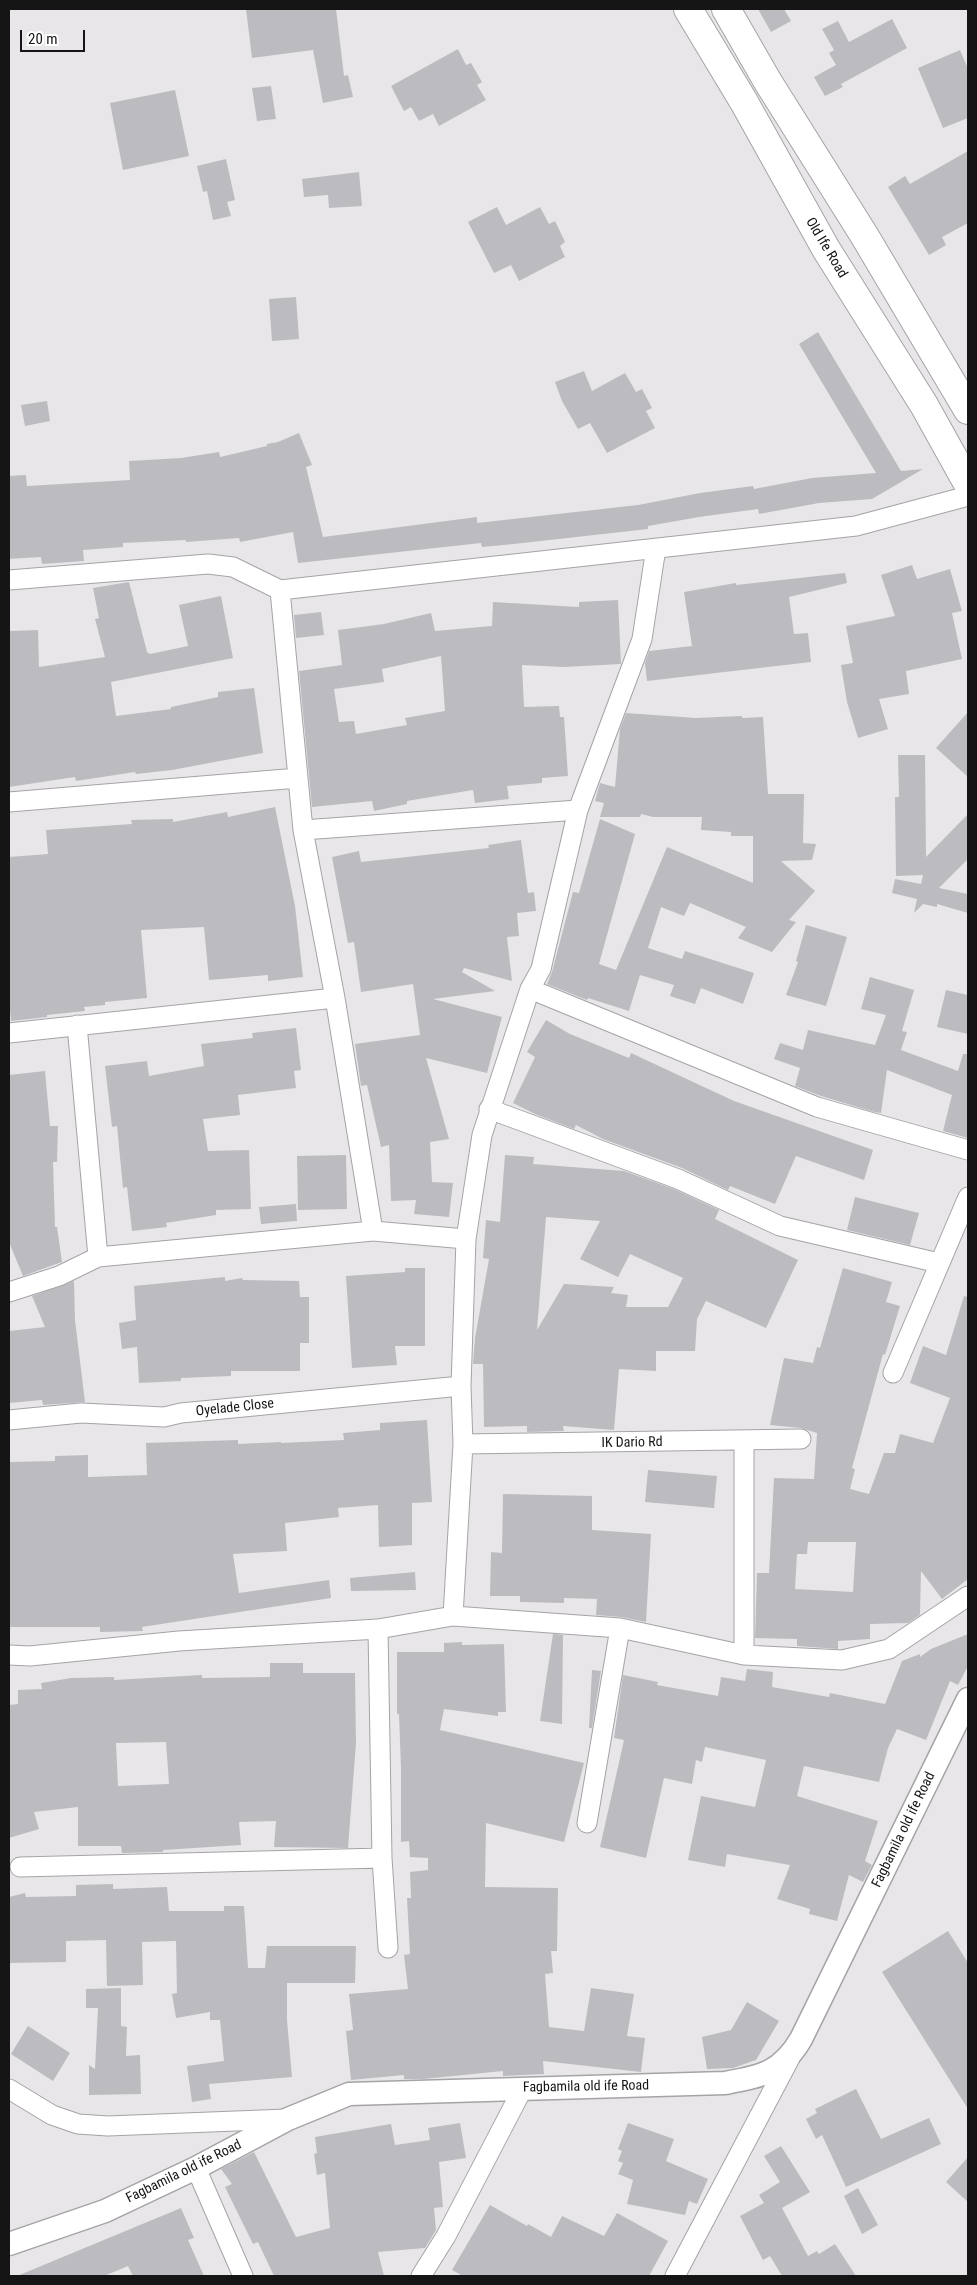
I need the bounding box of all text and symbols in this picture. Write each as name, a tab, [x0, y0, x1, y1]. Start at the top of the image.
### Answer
scale bar	[22, 20, 88, 52]
text: 20 m	[28, 30, 58, 48]
street label: Old Ife Road	[801, 215, 851, 281]
street label: Oyelade Close	[195, 1396, 275, 1420]
street label: IK Dario Rd	[601, 1434, 663, 1452]
street label: Fagbamila old ife Road	[869, 1770, 939, 1890]
street label: Fagbamila old ife Road	[523, 2077, 649, 2097]
street label: Fagbamila old ife Road	[124, 2137, 244, 2207]

